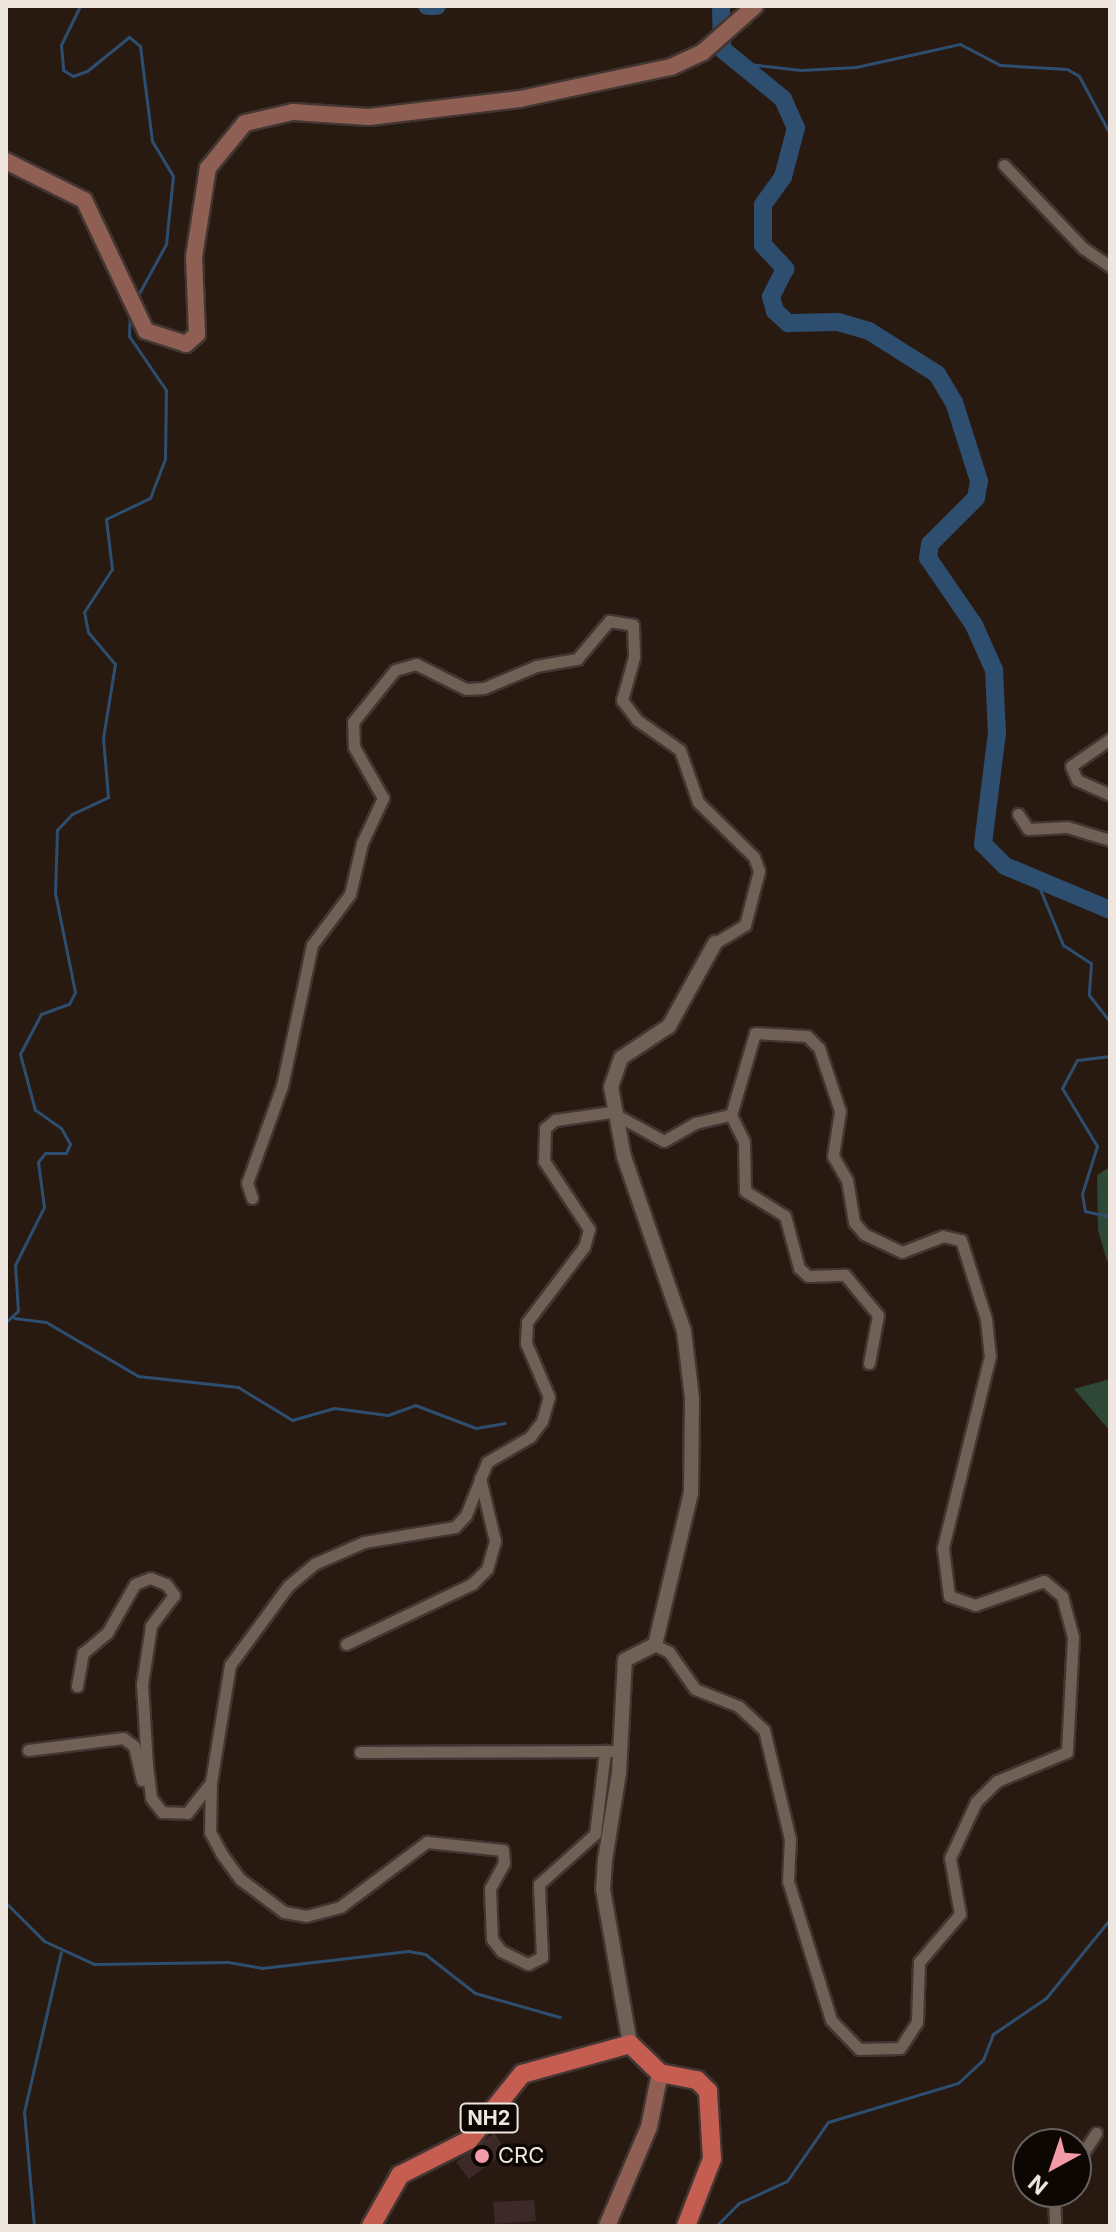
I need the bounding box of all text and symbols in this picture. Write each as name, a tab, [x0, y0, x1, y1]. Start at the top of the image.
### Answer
road number: NH2	[459, 2102, 519, 2134]
north arrow	[1012, 2128, 1092, 2208]
place label: CRC	[498, 2143, 544, 2169]
marker: CRC	[473, 2147, 491, 2165]
text: N	[1023, 2170, 1053, 2200]

